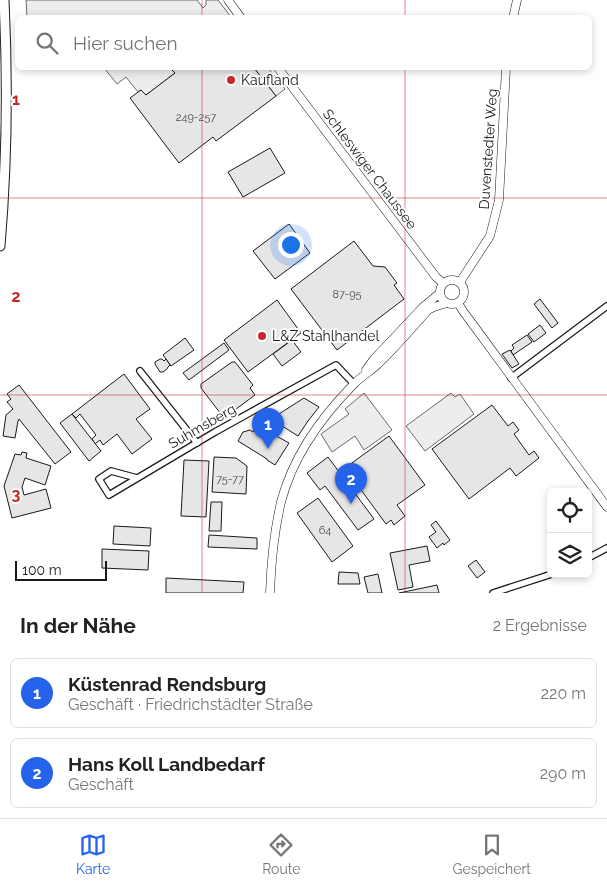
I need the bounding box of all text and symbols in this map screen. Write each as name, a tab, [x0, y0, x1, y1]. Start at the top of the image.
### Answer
search box	[15, 15, 592, 70]
icon: search	[33, 29, 61, 57]
text: Hier suchen	[73, 32, 178, 54]
place label: Kaufland	[241, 72, 299, 88]
marker: Kaufland	[225, 74, 237, 86]
street label: Duvenstedter Weg	[476, 88, 500, 210]
text: 1	[12, 90, 20, 109]
street label: Schleswiger Chaussee	[320, 106, 420, 232]
house number: 249-257	[176, 111, 216, 124]
your location	[278, 232, 304, 258]
text: 2	[11, 287, 21, 306]
house number: 87-95	[332, 288, 362, 301]
place label: L&Z Stahlhandel	[272, 328, 379, 344]
marker: L&Z Stahlhandel	[256, 330, 268, 342]
street label: Suhmsberg	[166, 400, 238, 452]
pin: 1	[252, 408, 284, 449]
pin: 2	[335, 463, 367, 504]
house number: 75-77	[216, 473, 244, 486]
text: 3	[12, 485, 21, 504]
map controls	[547, 488, 592, 578]
button: locate	[547, 488, 592, 533]
house number: 64	[319, 524, 331, 537]
button: layers	[547, 533, 592, 578]
scale bar	[15, 558, 108, 581]
text: 100 m	[22, 562, 62, 578]
text: In der Nähe	[20, 613, 136, 638]
text: 2 Ergebnisse	[493, 616, 587, 635]
text: Küstenrad Rendsburg	[68, 673, 266, 695]
text: 1	[33, 684, 41, 703]
text: 220 m	[541, 684, 586, 703]
text: Geschäft · Friedrichstädter Straße	[68, 695, 313, 714]
text: Hans Koll Landbedarf	[68, 753, 265, 775]
text: 2	[32, 764, 42, 783]
text: 290 m	[540, 764, 586, 783]
text: Geschäft	[68, 775, 134, 794]
tab: Karte	[76, 831, 110, 877]
tab: Route	[262, 831, 301, 877]
tab: Gespeichert	[452, 831, 531, 877]

